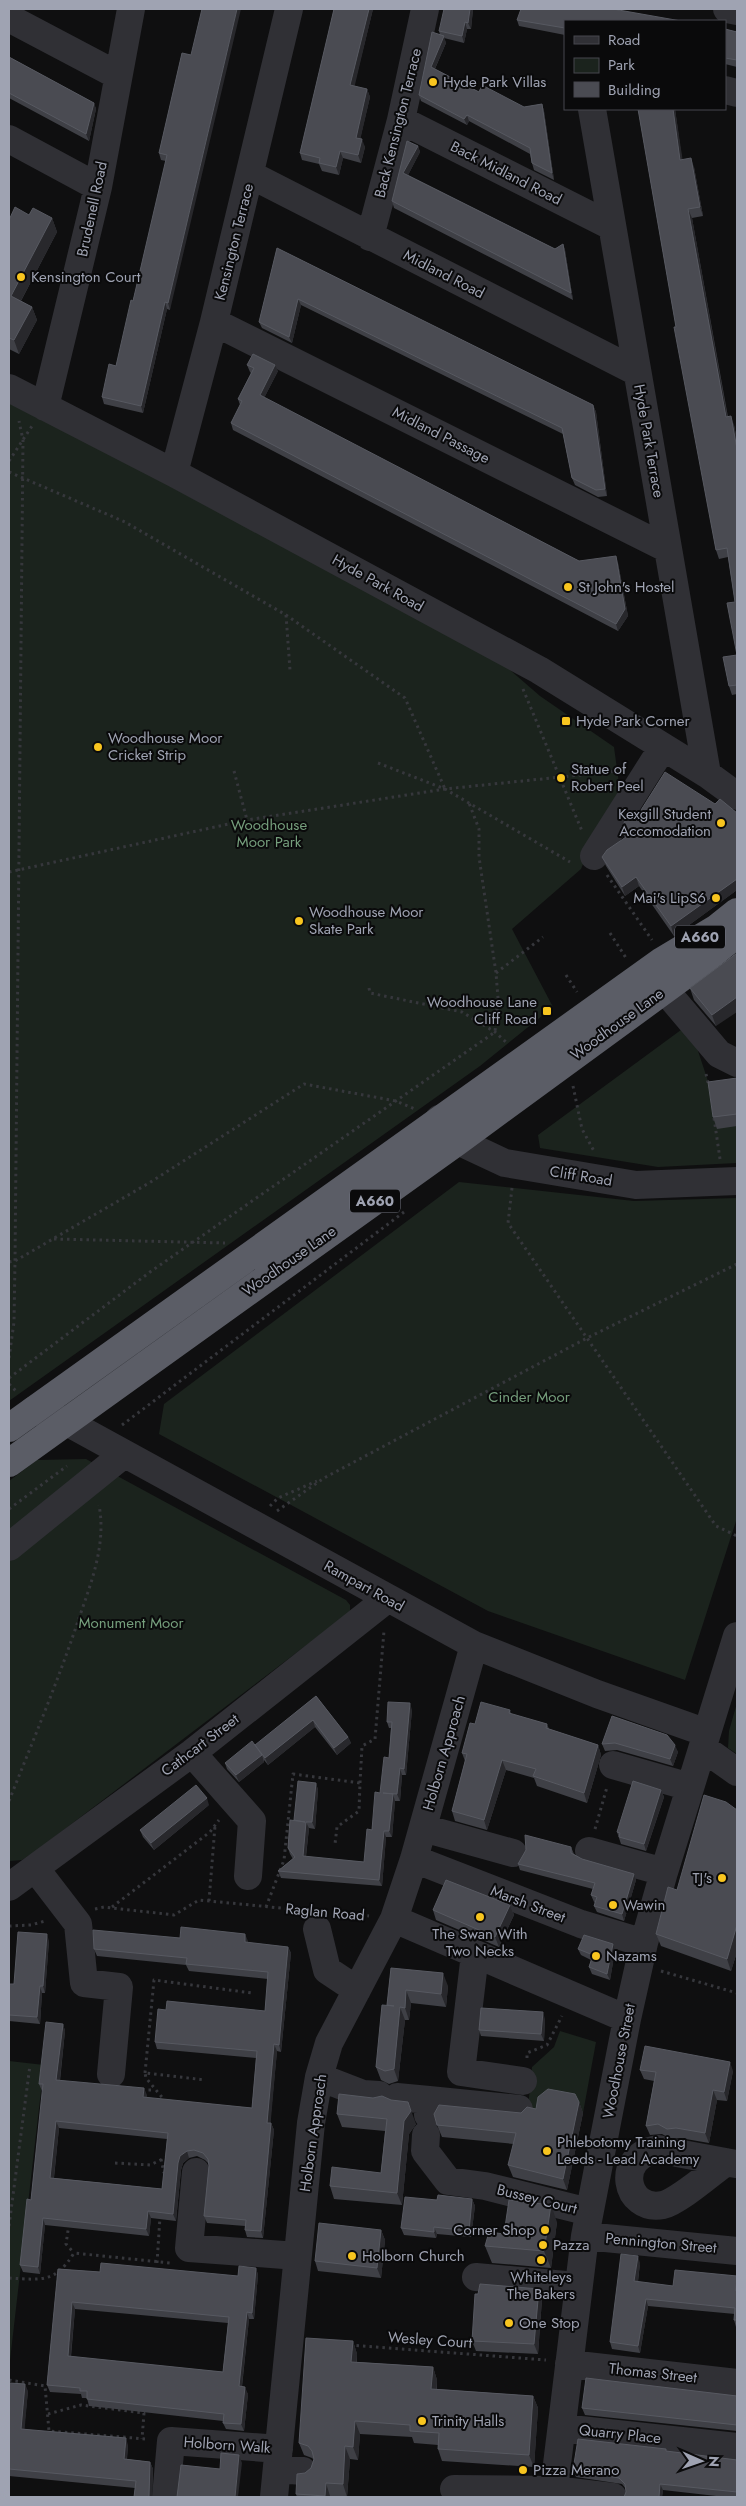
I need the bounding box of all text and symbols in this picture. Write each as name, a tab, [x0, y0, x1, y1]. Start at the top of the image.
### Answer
legend	[564, 20, 726, 110]
text: Road	[608, 29, 640, 51]
street label: Back Kensington Terrace	[369, 46, 427, 200]
text: Park	[608, 54, 635, 76]
place label: Hyde Park Villas	[443, 71, 546, 93]
marker: Hyde Park Villas	[427, 76, 439, 88]
text: Building	[608, 79, 660, 101]
street label: Back Midland Road	[446, 135, 566, 211]
street label: Brudenell Road	[71, 159, 113, 259]
street label: Kensington Terrace	[209, 181, 259, 303]
street label: Midland Road	[400, 244, 488, 304]
place label: Kensington Court	[31, 266, 141, 288]
marker: Kensington Court	[15, 271, 27, 283]
street label: Hyde Park Terrace	[628, 382, 670, 500]
street label: Midland Passage	[388, 401, 494, 469]
street label: Hyde Park Road	[328, 549, 428, 617]
place label: St John's Hostel	[578, 576, 674, 598]
marker: St John's Hostel	[562, 581, 574, 593]
place label: Hyde Park Corner	[576, 710, 691, 732]
marker: Hyde Park Corner	[560, 715, 572, 727]
place label: Woodhouse Moor Cricket Strip	[108, 727, 223, 766]
marker: Woodhouse Moor Cricket Strip	[92, 741, 104, 753]
place label: Statue of Robert Peel	[571, 758, 644, 797]
marker: Statue of Robert Peel	[555, 772, 567, 784]
place label: Kexgill Student Accomodation	[618, 803, 711, 842]
park label: Woodhouse Moor Park	[231, 814, 307, 853]
marker: Kexgill Student Accomodation	[715, 817, 727, 829]
place label: Mai's LipS6	[633, 887, 706, 909]
marker: Mai's LipS6	[710, 892, 722, 904]
place label: Woodhouse Moor Skate Park	[309, 901, 424, 940]
marker: Woodhouse Moor Skate Park	[293, 915, 305, 927]
road number: A660	[675, 926, 725, 949]
street label: Woodhouse Lane	[566, 983, 668, 1065]
place label: Woodhouse Lane Cliff Road	[427, 991, 537, 1030]
marker: Woodhouse Lane Cliff Road	[541, 1005, 553, 1017]
street label: Cliff Road	[548, 1160, 614, 1192]
road number: A660	[350, 1190, 400, 1212]
street label: Woodhouse Lane	[237, 1220, 341, 1302]
park label: Cinder Moor	[488, 1386, 571, 1408]
street label: Rampart Road	[320, 1555, 408, 1617]
park label: Monument Moor	[78, 1612, 184, 1634]
street label: Holborn Approach	[417, 1693, 471, 1813]
street label: Cathcart Street	[156, 1708, 244, 1782]
place label: TJ's	[693, 1867, 712, 1889]
marker: TJ's	[716, 1872, 728, 1884]
street label: Marsh Street	[487, 1880, 569, 1929]
place label: Wawin	[623, 1894, 665, 1916]
street label: Raglan Road	[284, 1898, 366, 1926]
marker: Wawin	[607, 1899, 619, 1911]
marker: The Swan With Two Necks	[474, 1911, 486, 1923]
place label: The Swan With Two Necks	[432, 1923, 528, 1962]
place label: Nazams	[606, 1945, 657, 1967]
marker: Nazams	[590, 1950, 602, 1962]
street label: Woodhouse Street	[597, 2001, 641, 2120]
street label: Holborn Approach	[294, 2073, 332, 2193]
place label: Phlebotomy Training Leeds - Lead Academy	[557, 2131, 700, 2170]
marker: Phlebotomy Training Leeds - Lead Academy	[541, 2145, 553, 2157]
street label: Bussey Court	[495, 2178, 580, 2220]
place label: Corner Shop	[453, 2219, 535, 2241]
marker: Corner Shop	[539, 2224, 551, 2236]
street label: Pennington Street	[604, 2227, 718, 2259]
place label: Pazza	[553, 2234, 589, 2256]
marker: Pazza	[537, 2239, 549, 2251]
place label: Holborn Church	[362, 2245, 465, 2267]
marker: Holborn Church	[346, 2250, 358, 2262]
marker: Whiteleys The Bakers	[535, 2254, 547, 2266]
place label: Whiteleys The Bakers	[507, 2266, 575, 2305]
place label: One Stop	[519, 2312, 580, 2334]
marker: One Stop	[503, 2317, 515, 2329]
street label: Wesley Court	[387, 2326, 473, 2354]
street label: Thomas Street	[608, 2357, 698, 2389]
place label: Trinity Halls	[432, 2410, 504, 2432]
marker: Trinity Halls	[416, 2415, 428, 2427]
street label: Quarry Place	[578, 2419, 662, 2449]
street label: Holborn Walk	[183, 2431, 272, 2459]
north arrow	[676, 2436, 726, 2486]
text: N	[704, 2456, 724, 2467]
place label: Pizza Merano	[533, 2459, 619, 2481]
marker: Pizza Merano	[517, 2464, 529, 2476]

